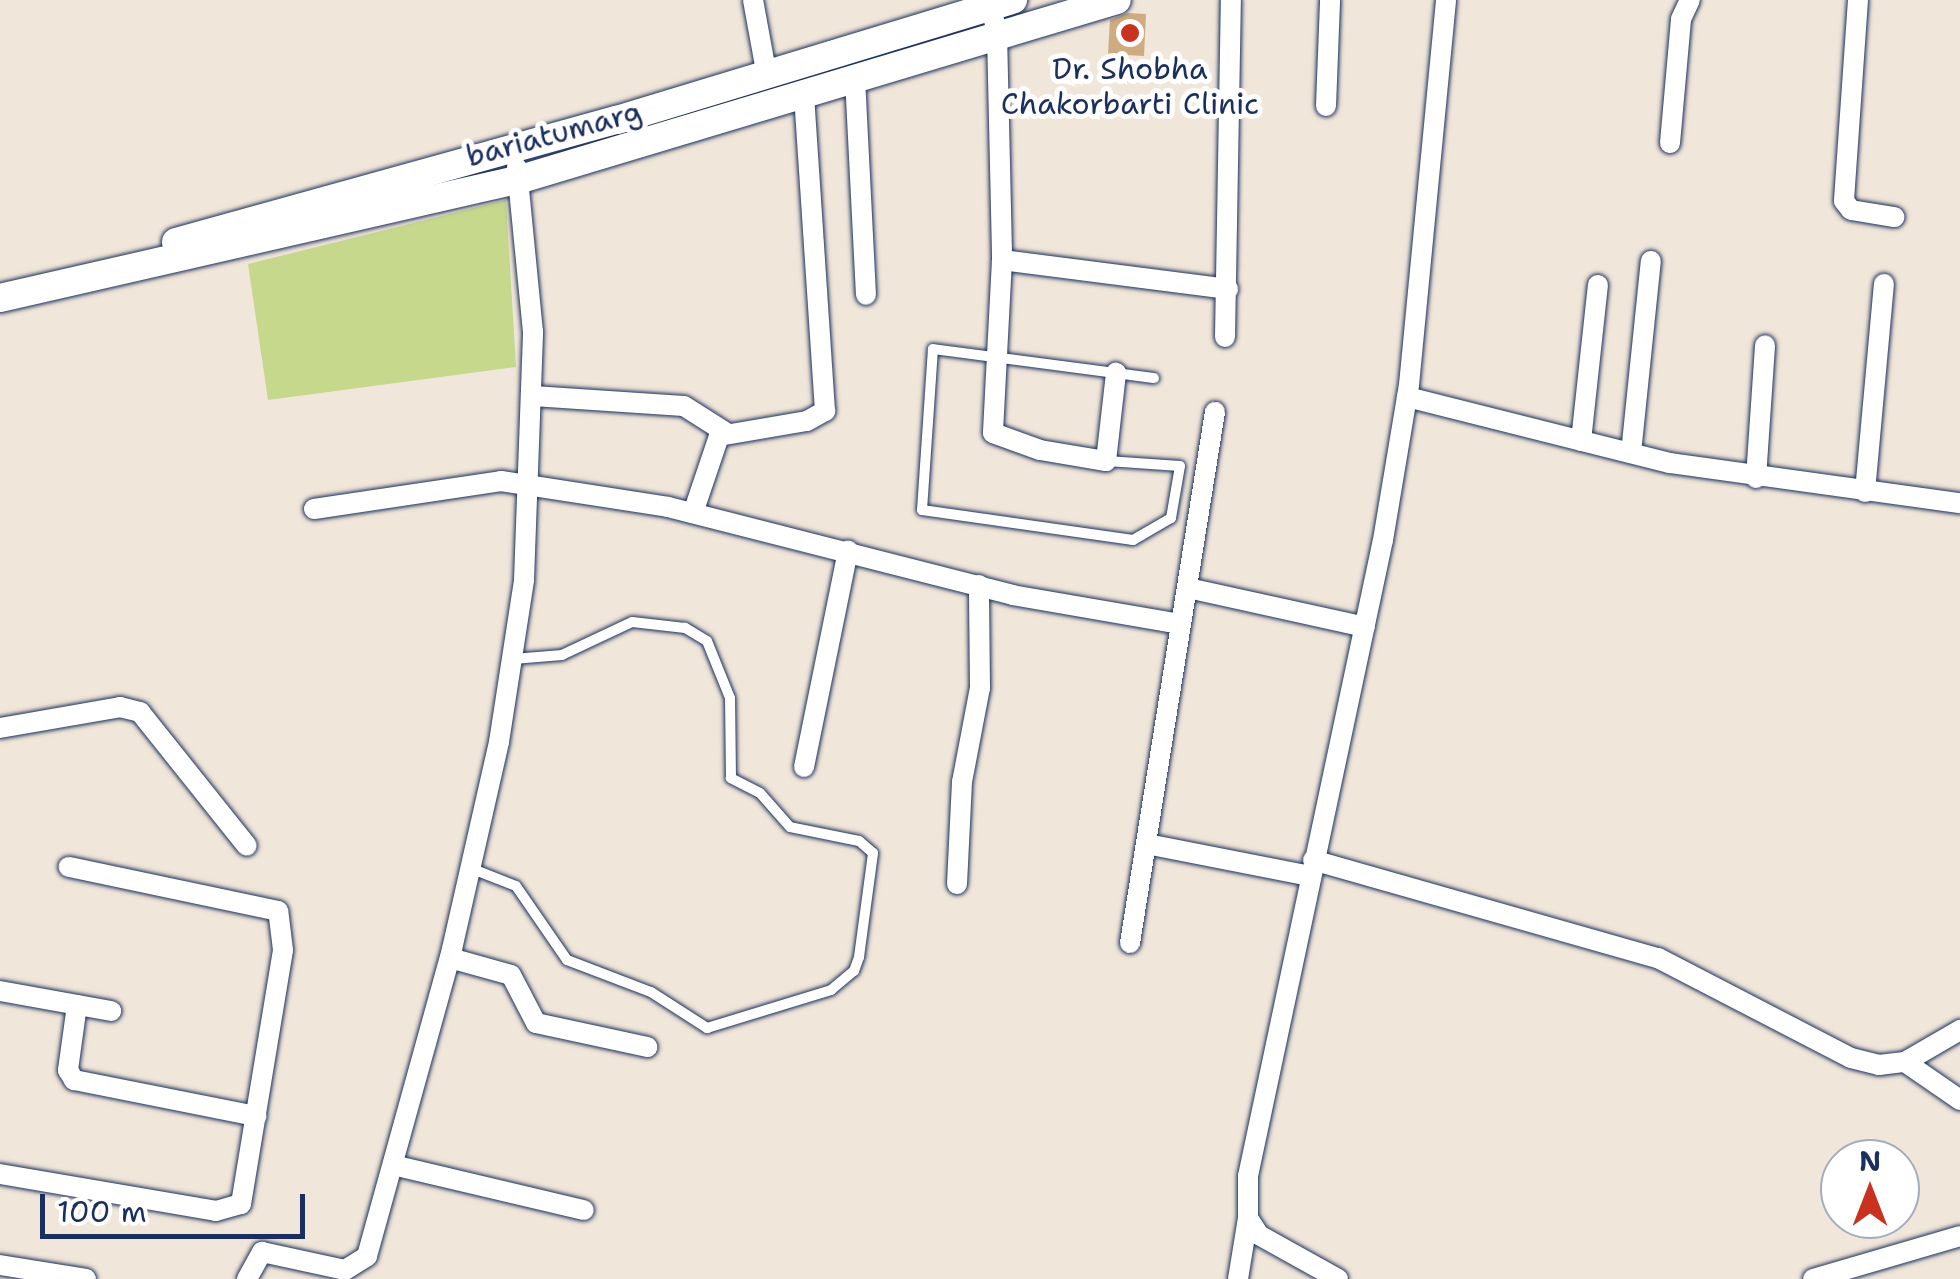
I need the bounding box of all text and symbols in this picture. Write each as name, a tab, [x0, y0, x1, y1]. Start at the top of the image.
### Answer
marker: Dr. Shobha Chakorbarti Clinic	[1117, 20, 1143, 46]
place label: Dr. Shobha Chakorbarti Clinic	[1001, 51, 1259, 122]
street label: bariatumarg	[462, 93, 646, 175]
north arrow	[1820, 1139, 1920, 1239]
text: N	[1859, 1142, 1881, 1180]
scale bar	[45, 1174, 310, 1236]
text: 100 m	[57, 1191, 147, 1232]

